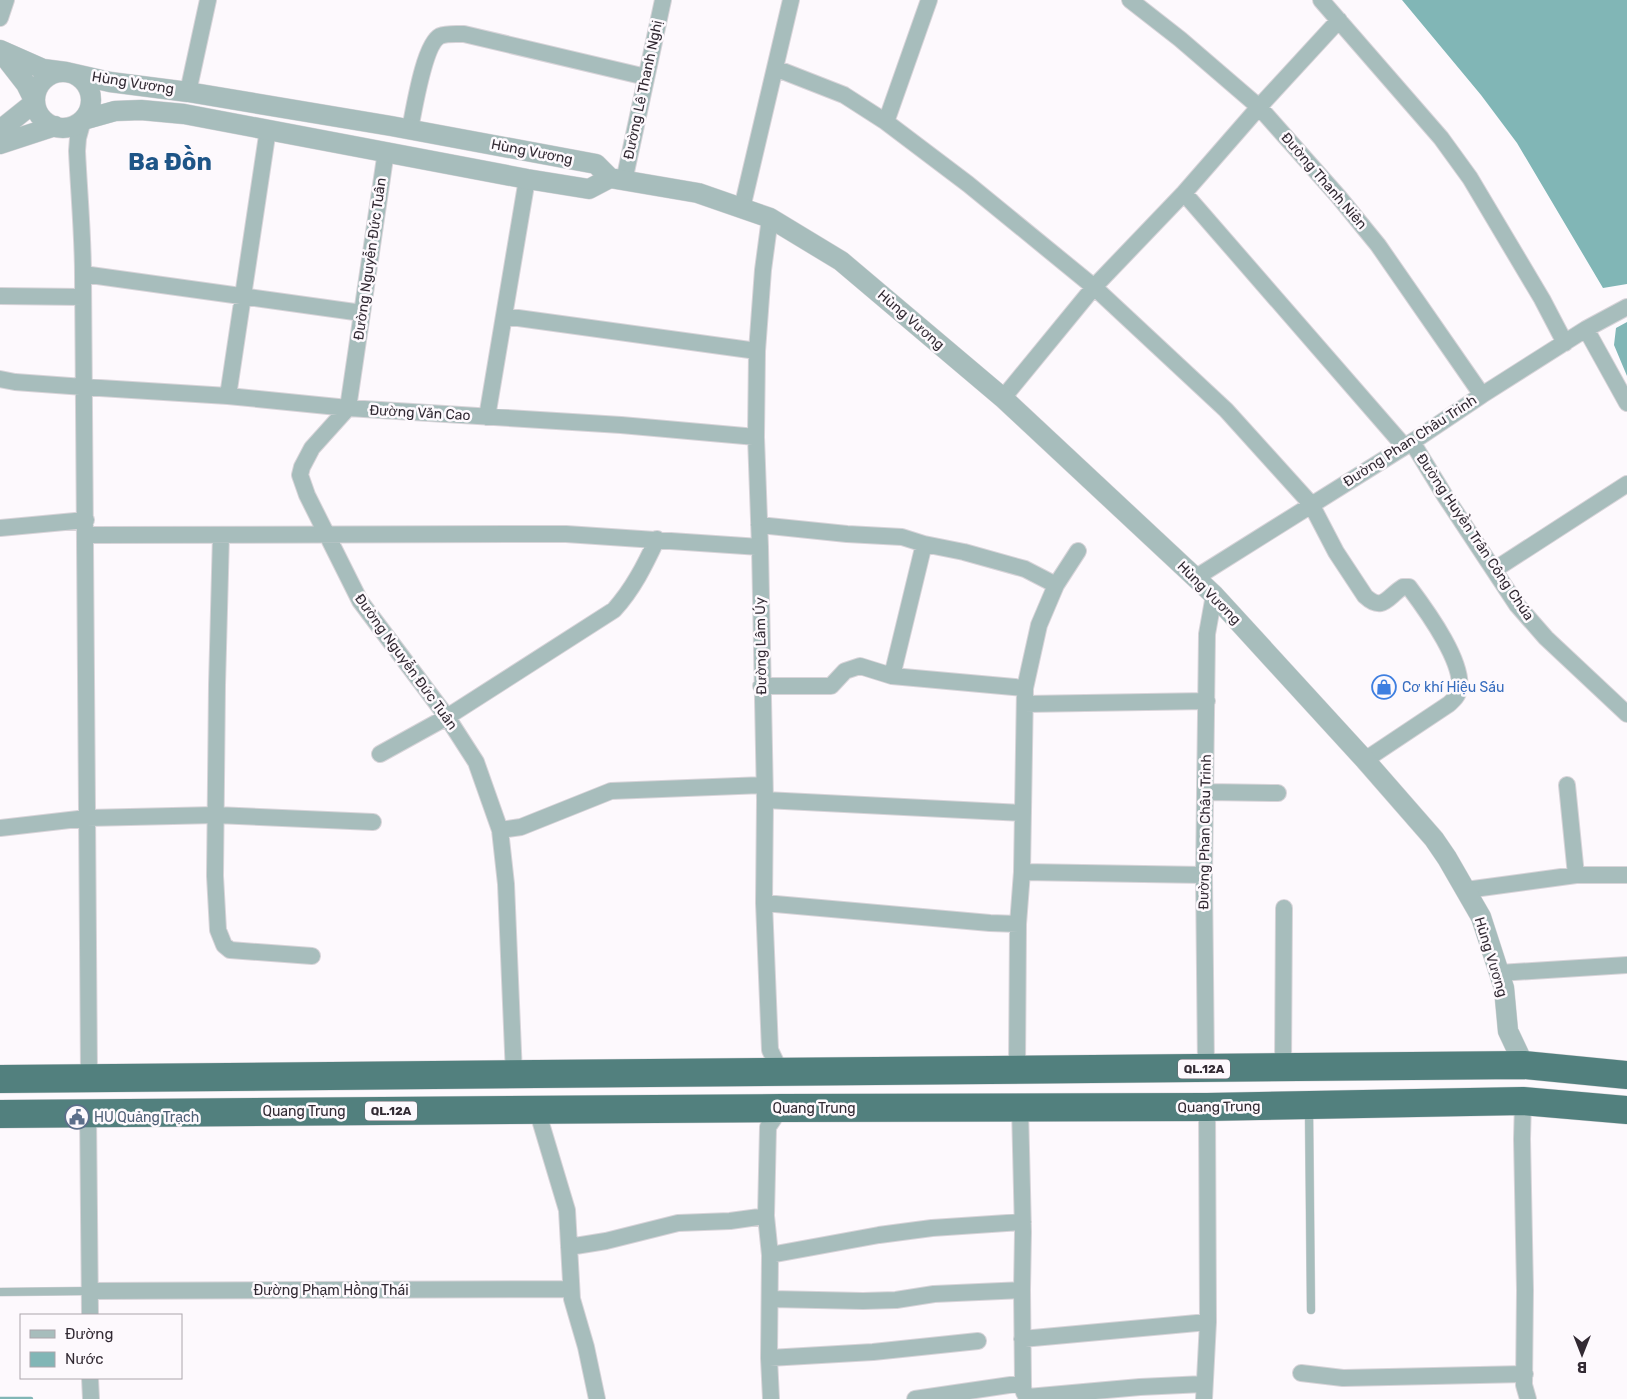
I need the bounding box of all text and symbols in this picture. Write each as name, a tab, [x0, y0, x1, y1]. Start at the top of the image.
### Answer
street label: Đường Lê Thanh Nghị	[620, 19, 666, 161]
street label: Hùng Vương	[91, 68, 175, 98]
street label: Đường Thanh Niên	[1277, 129, 1371, 233]
street label: Hùng Vương	[490, 136, 574, 168]
district label: Ba Đồn	[128, 145, 212, 176]
street label: Đường Nguyễn Đức Tuân	[349, 177, 390, 341]
street label: Hùng Vương	[874, 286, 948, 354]
street label: Đường Phan Châu Trinh	[1340, 392, 1480, 490]
street label: Đường Văn Cao	[369, 402, 471, 424]
street label: Đường Huyền Trân Công Chúa	[1413, 450, 1538, 624]
street label: Hùng Vương	[1174, 558, 1244, 628]
street label: Đường Nguyễn Đức Tuân	[351, 590, 462, 733]
street label: Đường Lâm Úy	[751, 597, 770, 695]
shop icon: Cơ khí Hiệu Sáu	[1371, 674, 1397, 700]
place label: Cơ khí Hiệu Sáu	[1402, 679, 1504, 696]
street label: Đường Phan Châu Trinh	[1195, 754, 1215, 910]
street label: Hùng Vương	[1471, 915, 1511, 999]
road number: QL.12A	[1178, 1060, 1230, 1078]
street label: Quang Trung	[1177, 1098, 1261, 1116]
street label: Quang Trung	[772, 1100, 856, 1117]
road number: QL.12A	[365, 1102, 417, 1120]
street label: Quang Trung	[262, 1103, 346, 1120]
public building icon: HU Quảng Trạch	[64, 1104, 90, 1130]
place label: HU Quảng Trạch	[94, 1109, 199, 1126]
street label: Đường Phạm Hồng Thái	[253, 1281, 409, 1299]
legend	[20, 1314, 182, 1379]
text: Đường	[65, 1325, 113, 1343]
north arrow	[1557, 1329, 1607, 1379]
text: Nước	[65, 1350, 104, 1368]
text: B	[1577, 1358, 1587, 1375]

